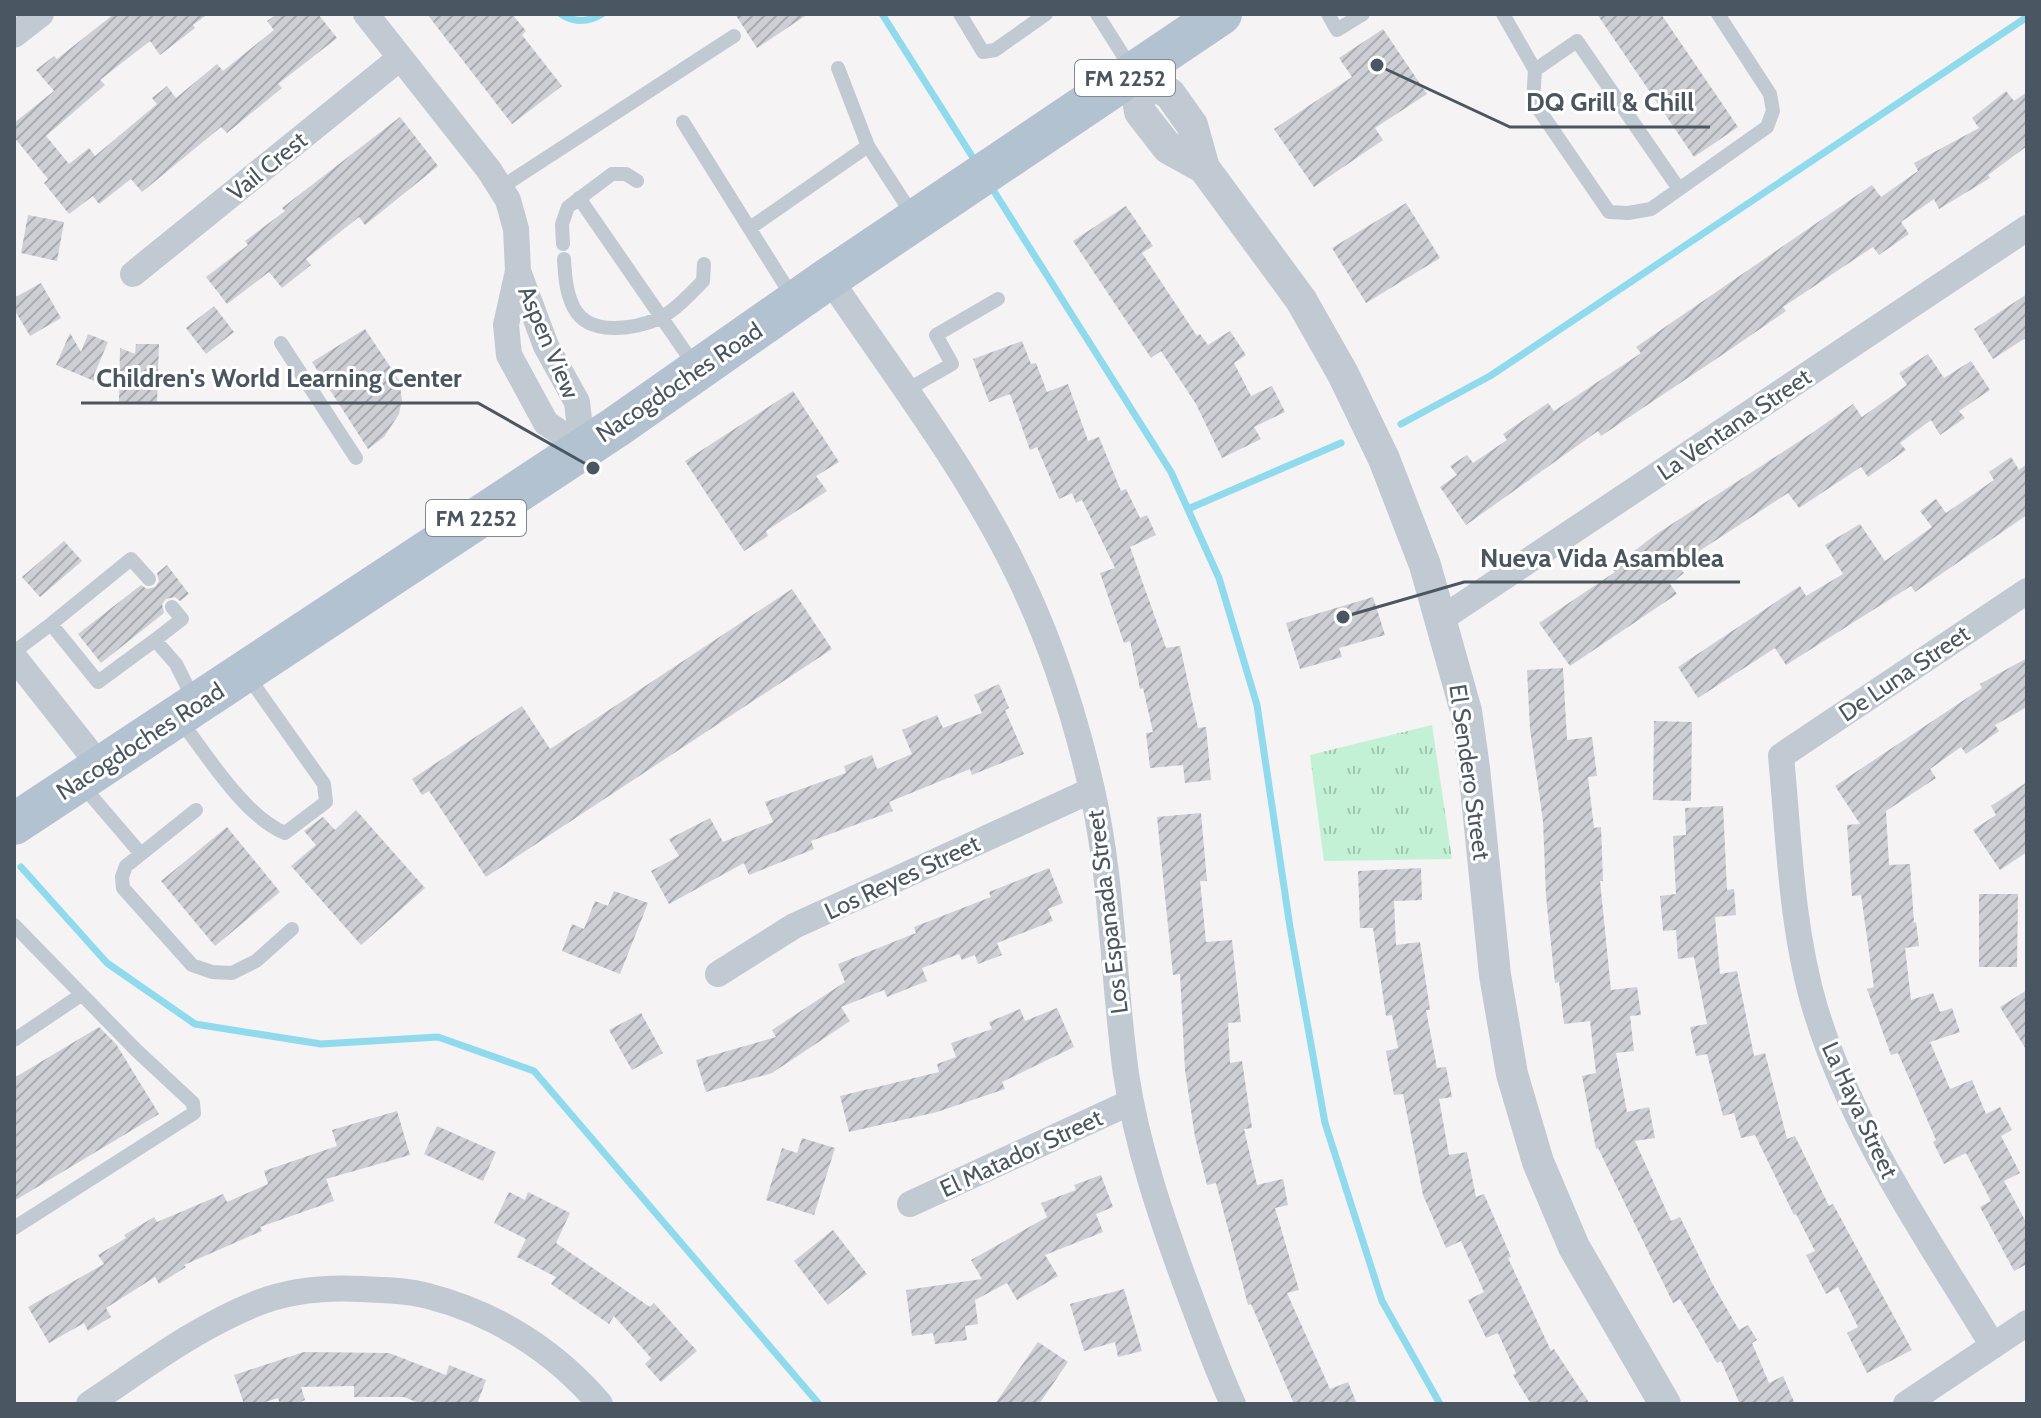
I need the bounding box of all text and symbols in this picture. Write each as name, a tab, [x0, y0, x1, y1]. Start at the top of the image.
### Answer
road number: FM 2252	[1075, 60, 1175, 96]
callout: DQ Grill & Chill	[1510, 77, 1710, 127]
text: DQ Grill & Chill	[1526, 86, 1694, 118]
street label: Vail Crest	[222, 125, 312, 207]
street label: Aspen View	[512, 281, 586, 403]
street label: Nacogdoches Road	[590, 316, 768, 448]
callout: Children's World Learning Center	[81, 353, 478, 403]
text: Children's World Learning Center	[96, 362, 462, 394]
street label: La Ventana Street	[1652, 362, 1816, 486]
road number: FM 2252	[426, 500, 526, 536]
callout: Nueva Vida Asamblea	[1464, 532, 1740, 582]
text: Nueva Vida Asamblea	[1480, 542, 1724, 574]
street label: De Luna Street	[1833, 619, 1975, 727]
street label: Nacogdoches Road	[51, 676, 229, 806]
street label: El Sendero Street	[1443, 682, 1497, 862]
street label: Los Espanada Street	[1080, 808, 1134, 1016]
street label: Los Reyes Street	[820, 828, 984, 926]
street label: La Haya Street	[1816, 1037, 1904, 1183]
street label: El Matador Street	[935, 1103, 1107, 1203]

